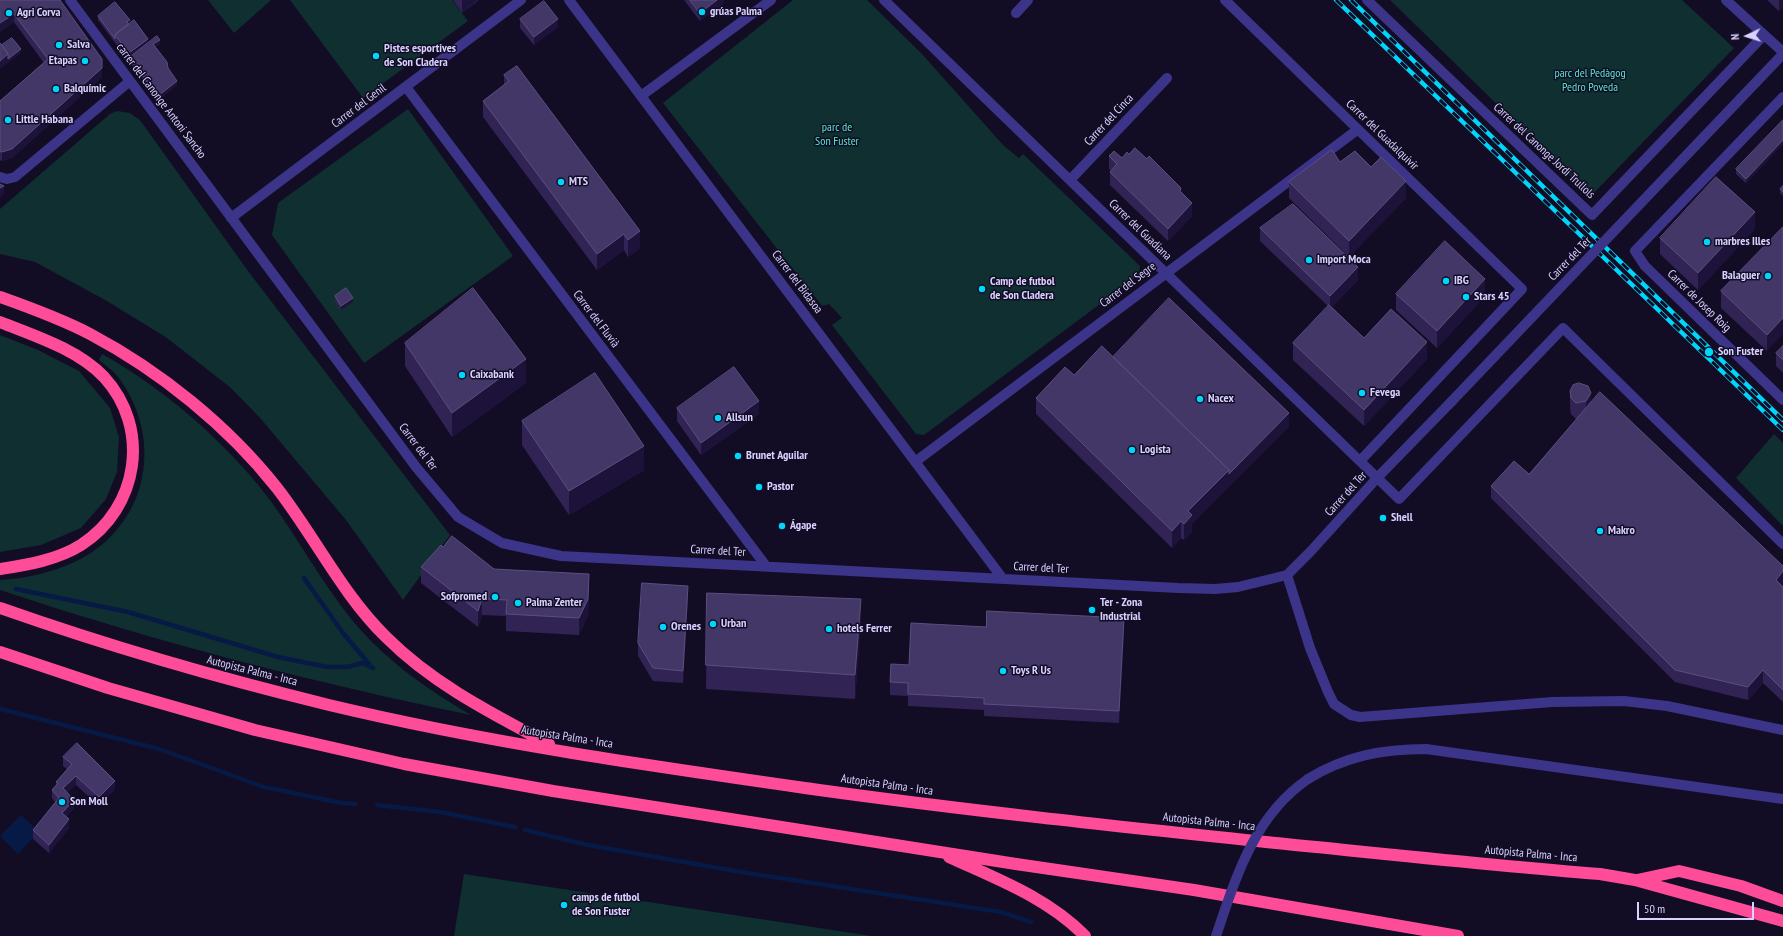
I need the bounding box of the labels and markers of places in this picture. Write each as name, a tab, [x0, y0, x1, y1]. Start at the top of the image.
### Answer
place label: grúas Palma	[710, 5, 762, 19]
place label: Agri Corva	[17, 6, 61, 20]
marker: grúas Palma	[697, 7, 707, 17]
marker: Agri Corva	[4, 8, 14, 18]
place label: Salva	[67, 38, 90, 52]
marker: Salva	[54, 40, 64, 50]
place label: Pistes esportives de Son Cladera	[384, 42, 456, 70]
marker: Pistes esportives de Son Cladera	[371, 51, 381, 61]
place label: Etapas	[49, 54, 77, 68]
marker: Etapas	[80, 56, 90, 66]
place label: Balquímic	[64, 82, 106, 96]
marker: Balquímic	[51, 84, 61, 94]
place label: Little Habana	[16, 113, 73, 127]
marker: Little Habana	[3, 115, 13, 125]
place label: MTS	[569, 175, 588, 189]
marker: MTS	[556, 177, 566, 187]
place label: marbres Illes	[1715, 235, 1770, 249]
marker: marbres Illes	[1702, 237, 1712, 247]
place label: Import Moca	[1317, 253, 1371, 267]
marker: Import Moca	[1304, 255, 1314, 265]
place label: Balaguer	[1722, 269, 1760, 283]
marker: Balaguer	[1763, 271, 1773, 281]
place label: IBG	[1454, 274, 1469, 288]
place label: Camp de futbol de Son Cladera	[990, 275, 1055, 303]
marker: IBG	[1441, 276, 1451, 286]
marker: Camp de futbol de Son Cladera	[977, 284, 987, 294]
place label: Stars 45	[1474, 290, 1509, 304]
marker: Stars 45	[1461, 292, 1471, 302]
place label: Son Fuster	[1718, 345, 1763, 359]
marker: Son Fuster	[1703, 346, 1715, 358]
place label: Caixabank	[470, 368, 514, 382]
marker: Caixabank	[457, 370, 467, 380]
place label: Fevega	[1370, 386, 1400, 400]
marker: Fevega	[1357, 388, 1367, 398]
place label: Nacex	[1208, 392, 1234, 406]
marker: Nacex	[1195, 394, 1205, 404]
place label: Allsun	[726, 411, 753, 425]
marker: Allsun	[713, 413, 723, 423]
place label: Logista	[1140, 443, 1171, 457]
marker: Logista	[1127, 445, 1137, 455]
place label: Brunet Aguilar	[746, 449, 808, 463]
marker: Brunet Aguilar	[733, 451, 743, 461]
place label: Pastor	[767, 480, 794, 494]
marker: Pastor	[754, 482, 764, 492]
place label: Shell	[1391, 511, 1413, 525]
marker: Shell	[1378, 513, 1388, 523]
place label: Ágape	[790, 519, 817, 533]
marker: Ágape	[777, 521, 787, 531]
place label: Makro	[1608, 524, 1635, 538]
marker: Makro	[1595, 526, 1605, 536]
place label: Sofpromed	[441, 590, 487, 604]
marker: Sofpromed	[490, 592, 500, 602]
place label: Palma Zenter	[526, 596, 582, 610]
place label: Ter - Zona Industrial	[1100, 596, 1142, 624]
marker: Palma Zenter	[513, 598, 523, 608]
marker: Ter - Zona Industrial	[1087, 605, 1097, 615]
place label: Urban	[721, 617, 746, 631]
marker: Urban	[708, 619, 718, 629]
place label: Orenes	[671, 620, 701, 634]
marker: Orenes	[658, 622, 668, 632]
place label: hotels Ferrer	[837, 622, 892, 636]
marker: hotels Ferrer	[824, 624, 834, 634]
place label: Toys R Us	[1011, 664, 1051, 678]
marker: Toys R Us	[998, 666, 1008, 676]
place label: Son Moll	[70, 795, 108, 809]
marker: Son Moll	[57, 797, 67, 807]
place label: camps de futbol de Son Fuster	[572, 891, 640, 919]
marker: camps de futbol de Son Fuster	[559, 900, 569, 910]

